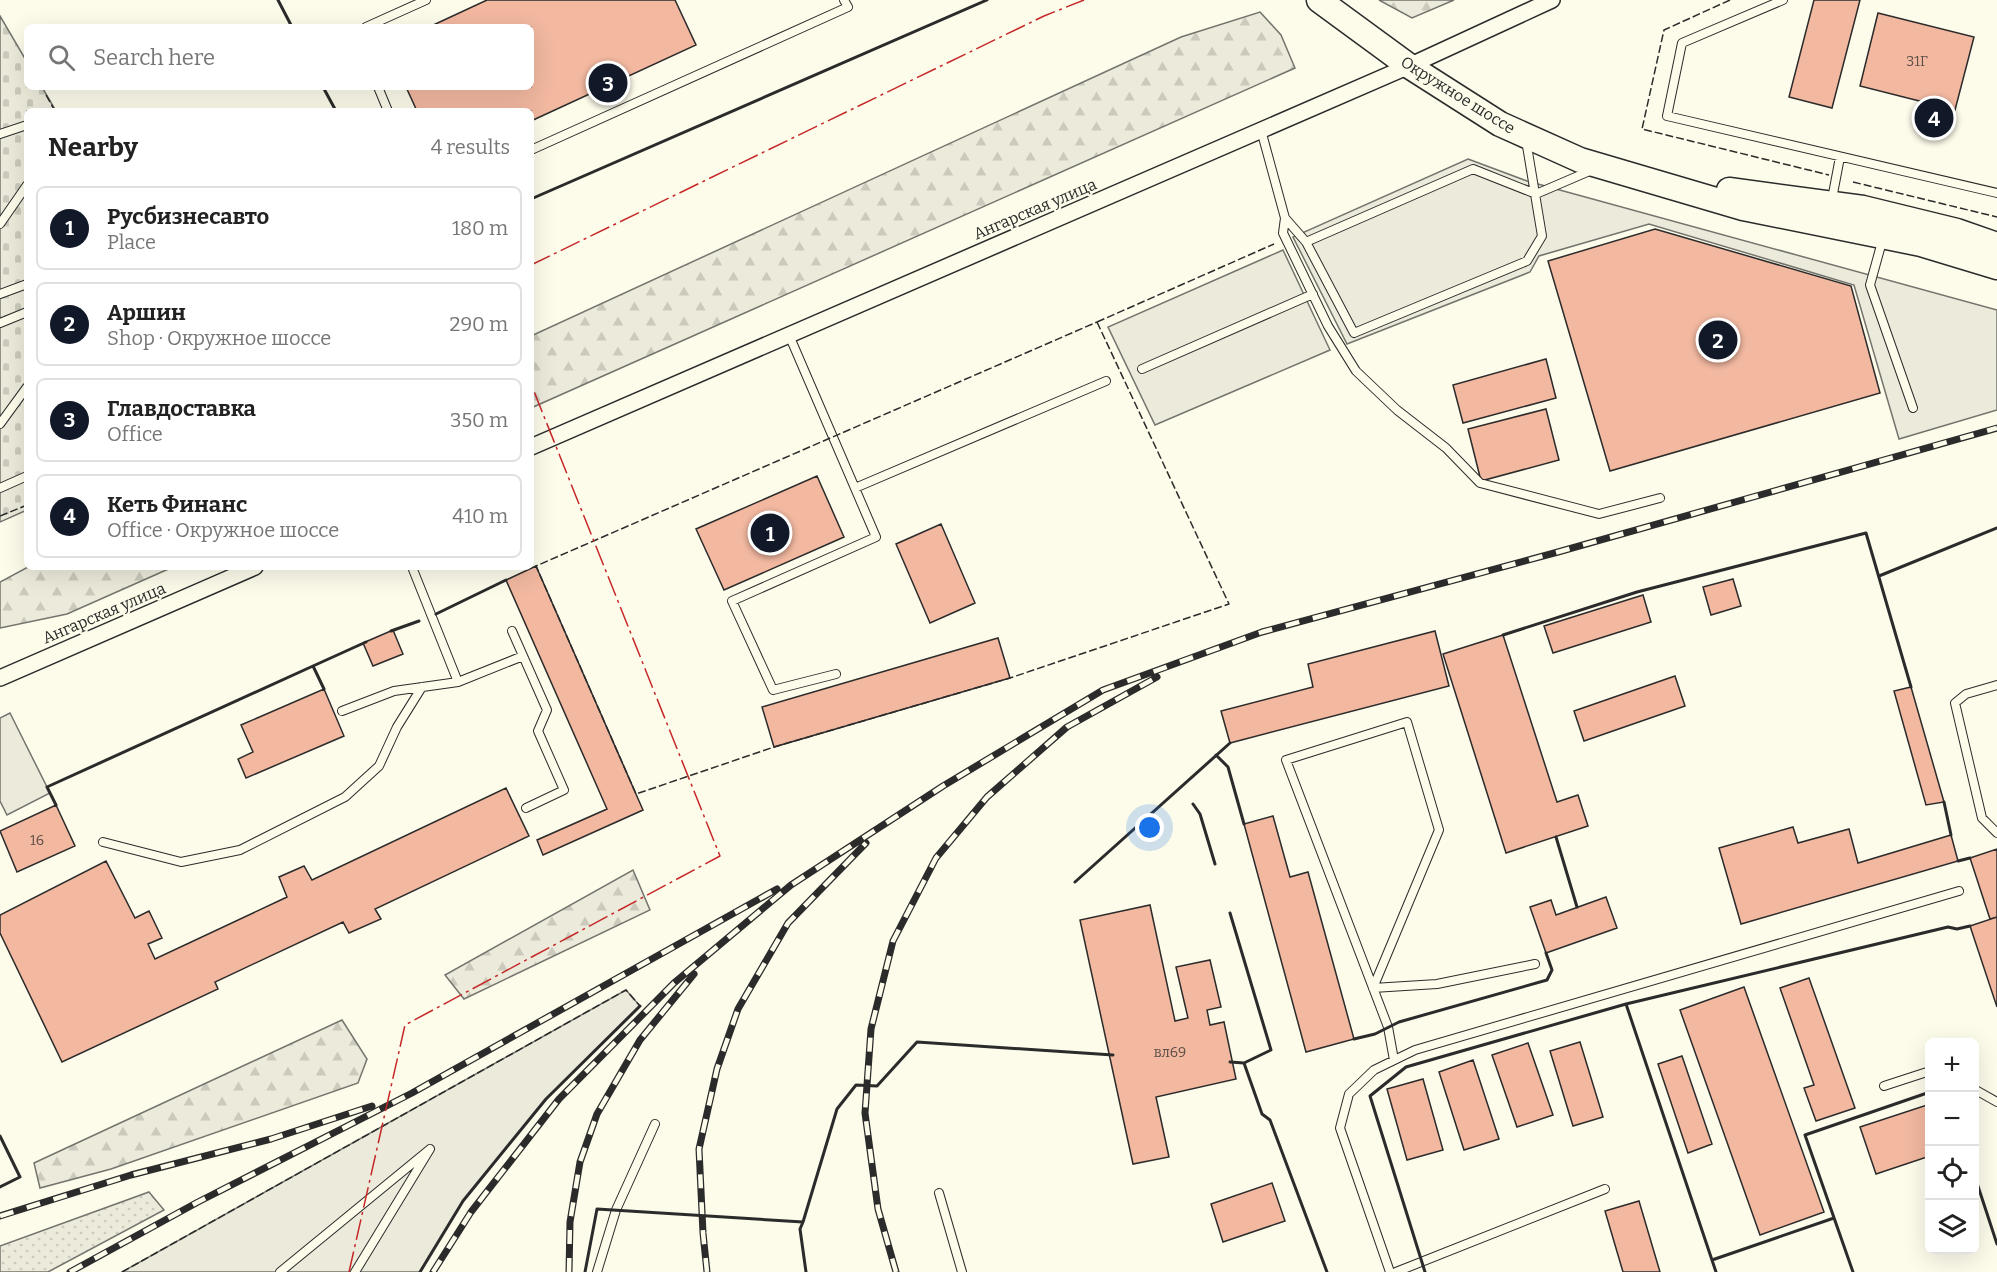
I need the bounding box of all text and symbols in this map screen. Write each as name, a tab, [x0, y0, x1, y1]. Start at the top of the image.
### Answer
search box	[24, 24, 534, 90]
icon: search	[45, 41, 78, 74]
text: Search here	[93, 44, 215, 71]
street label: Окружное шоссе	[1397, 52, 1519, 138]
house number: 31Г	[1906, 53, 1928, 70]
pin: 3	[588, 60, 628, 106]
pin: 4	[1914, 96, 1954, 140]
text: Nearby	[48, 132, 138, 163]
text: 4 results	[431, 135, 510, 159]
street label: Ангарская улица	[971, 174, 1100, 244]
text: Русбизнесавто	[107, 203, 269, 230]
text: 1	[65, 216, 74, 240]
text: 180 m	[452, 216, 508, 240]
text: Place	[107, 230, 156, 254]
text: Аршин	[107, 299, 186, 326]
text: 2	[64, 312, 75, 336]
text: 290 m	[450, 312, 508, 336]
pin: 2	[1698, 318, 1738, 362]
text: Shop · Окружное шоссе	[107, 326, 331, 350]
text: Главдоставка	[107, 395, 256, 422]
text: 3	[64, 408, 75, 432]
text: 350 m	[450, 408, 508, 432]
text: Office	[107, 422, 163, 446]
text: Кеть Финанс	[107, 491, 247, 518]
text: 4	[63, 504, 76, 528]
text: 410 m	[452, 504, 508, 528]
pin: 1	[750, 510, 790, 556]
text: Office · Окружное шоссе	[107, 518, 339, 542]
street label: Ангарская улица	[40, 578, 169, 648]
your location	[1135, 813, 1164, 842]
house number: 16	[30, 832, 44, 849]
map controls	[1925, 1038, 1979, 1254]
button: +	[1925, 1038, 1979, 1092]
house number: вл69	[1154, 1044, 1186, 1061]
button: −	[1925, 1092, 1979, 1146]
button: locate	[1925, 1146, 1979, 1200]
button: layers	[1925, 1200, 1979, 1254]

